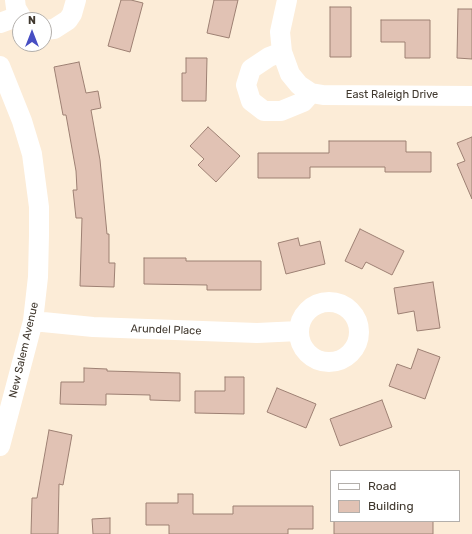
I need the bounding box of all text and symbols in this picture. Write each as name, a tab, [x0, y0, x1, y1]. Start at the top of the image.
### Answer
north arrow	[12, 12, 52, 52]
text: N	[28, 14, 36, 27]
street label: East Raleigh Drive	[346, 88, 438, 102]
street label: New Salem Avenue	[7, 301, 41, 399]
street label: Arundel Place	[130, 322, 202, 338]
legend	[330, 470, 460, 522]
text: Road	[368, 479, 396, 493]
text: Building	[368, 499, 414, 513]

